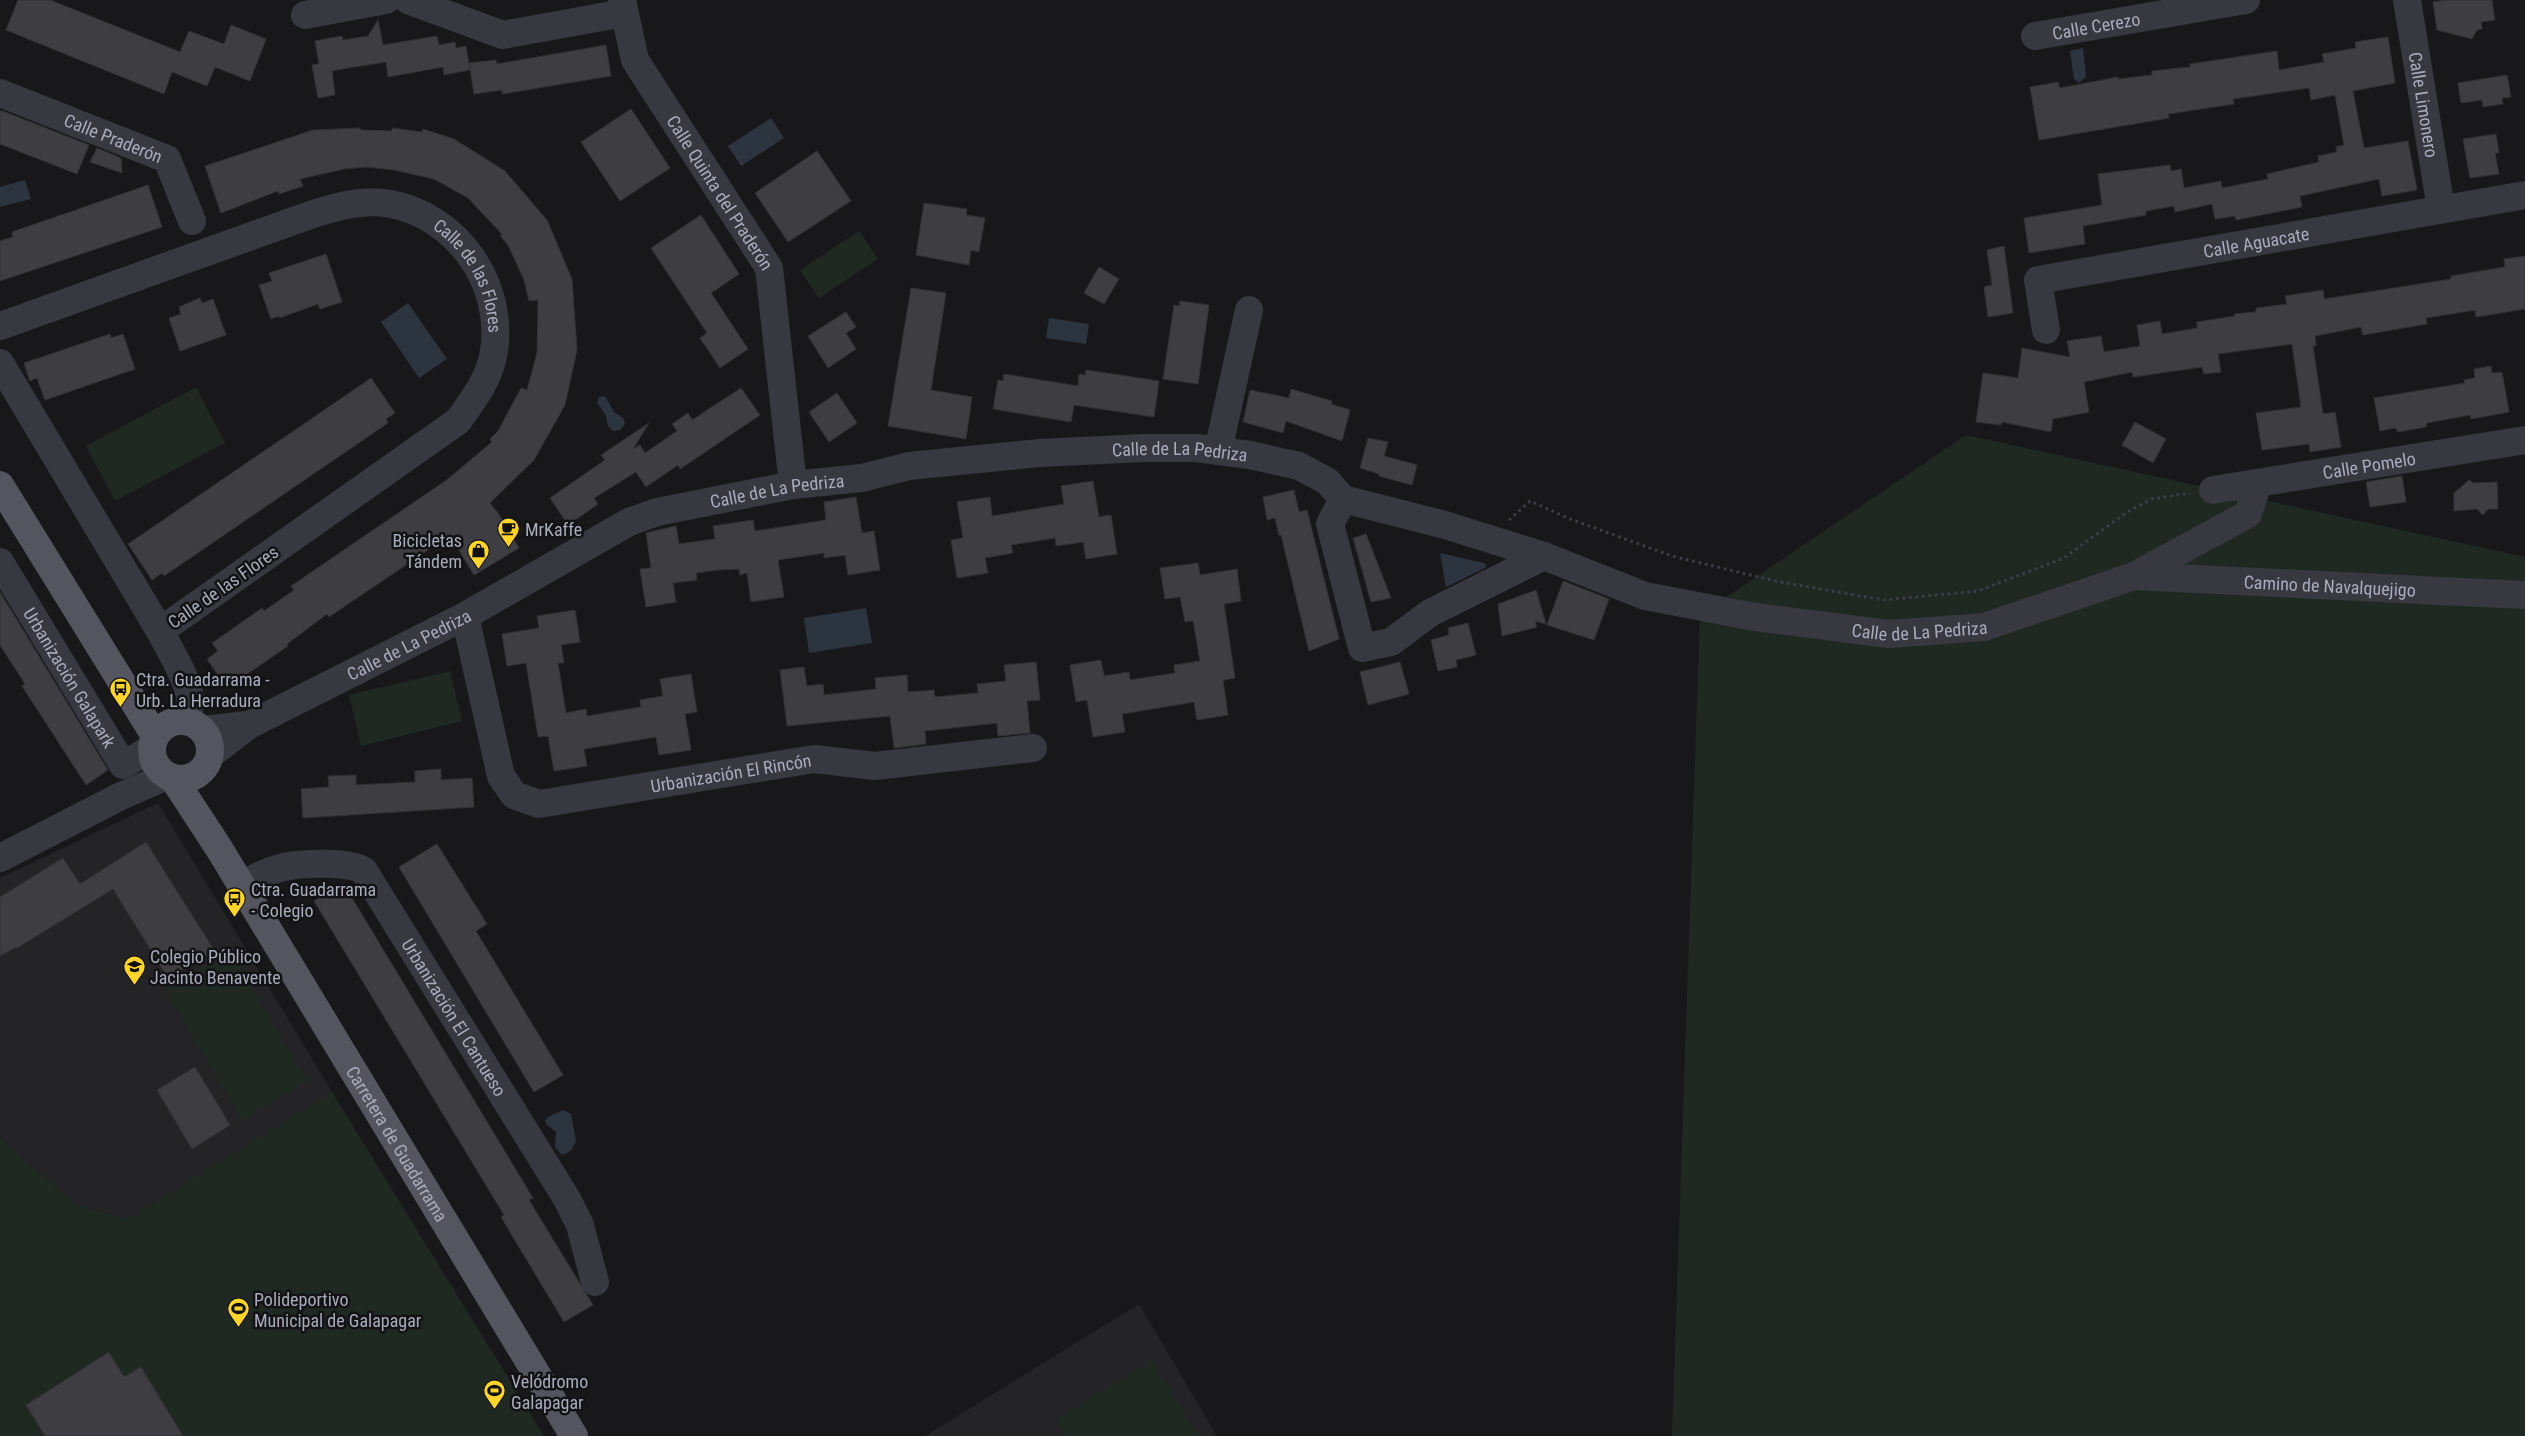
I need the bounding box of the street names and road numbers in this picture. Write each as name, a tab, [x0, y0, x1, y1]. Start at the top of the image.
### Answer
street label: Calle Cerezo	[2051, 8, 2142, 43]
street label: Calle Limonero	[2405, 50, 2443, 159]
street label: Calle Praderón	[61, 109, 166, 167]
street label: Calle Quinta del Praderón	[663, 111, 778, 274]
street label: Calle de las Flores	[430, 214, 506, 333]
street label: Calle Aguacate	[2202, 222, 2311, 261]
street label: Calle de La Pedriza	[1111, 437, 1249, 465]
street label: Calle Pomelo	[2321, 447, 2417, 483]
street label: Calle de La Pedriza	[708, 469, 845, 512]
street label: Calle de las Flores	[164, 541, 282, 633]
street label: Camino de Navalquejigo	[2243, 571, 2416, 600]
street label: Urbanización Galapark	[20, 604, 120, 751]
street label: Calle de La Pedriza	[343, 604, 474, 684]
street label: Calle de La Pedriza	[1851, 616, 1988, 645]
street label: Urbanización El Rincón	[649, 749, 813, 796]
street label: Urbanización El Cantueso	[398, 935, 511, 1100]
street label: Carretera de Guadarrama	[342, 1062, 452, 1225]

